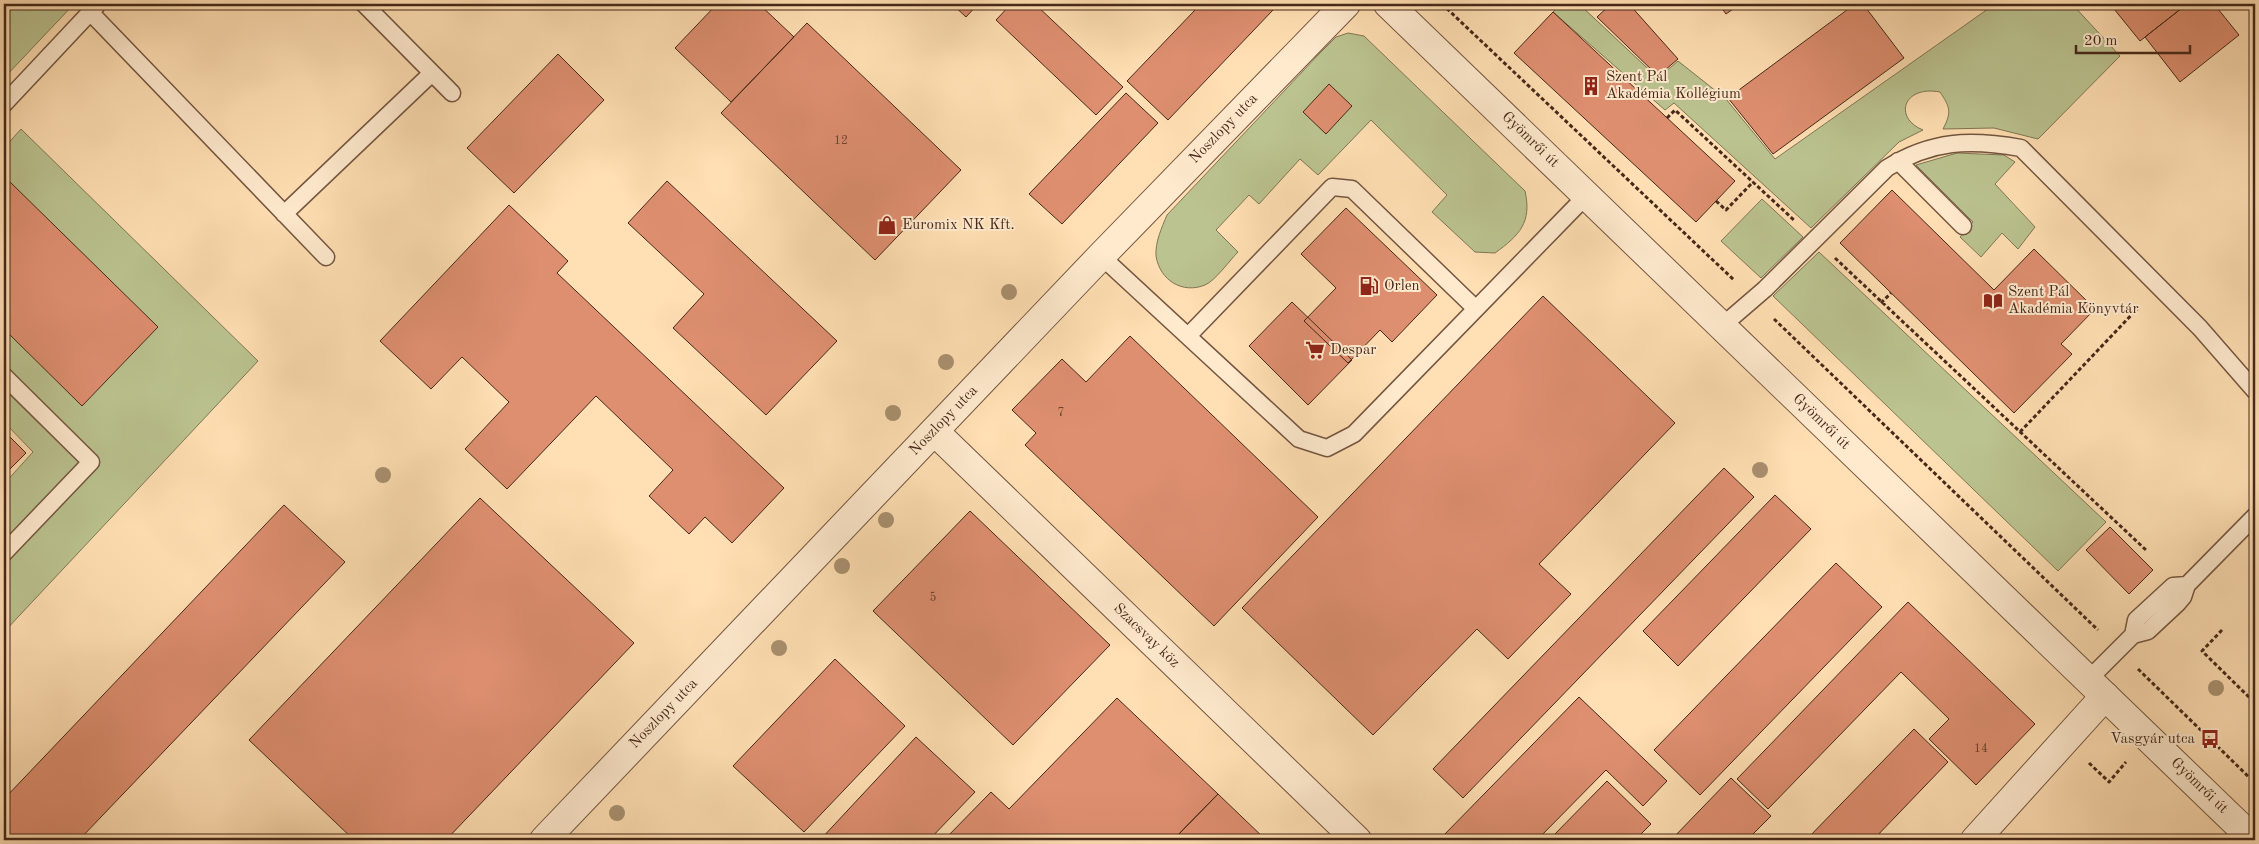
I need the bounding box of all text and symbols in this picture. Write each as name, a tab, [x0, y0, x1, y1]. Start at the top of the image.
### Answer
scale bar	[2076, 22, 2190, 54]
text: 20 m	[2084, 34, 2118, 49]
place label: Szent Pál Akadémia Kollégium	[1606, 70, 1741, 102]
building icon: Szent Pál Akadémia Kollégium	[1580, 75, 1602, 97]
street label: Noszlopy utca	[1187, 91, 1261, 167]
street label: Gyömrői út	[1499, 109, 1561, 171]
house number: 12	[834, 135, 848, 147]
shop icon: Euromix NK Kft.	[876, 214, 898, 236]
place label: Euromix NK Kft.	[902, 218, 1015, 233]
fuel station icon: Orlen	[1358, 275, 1380, 297]
place label: Orlen	[1384, 279, 1420, 294]
place label: Szent Pál Akadémia Könyvtár	[2008, 285, 2139, 317]
library icon: Szent Pál Akadémia Könyvtár	[1982, 290, 2004, 312]
supermarket icon: Despar	[1304, 339, 1326, 361]
place label: Despar	[1330, 343, 1376, 358]
street label: Noszlopy utca	[907, 383, 981, 459]
street label: Gyömrői út	[1790, 391, 1852, 453]
house number: 7	[1058, 407, 1064, 419]
house number: 5	[930, 591, 937, 604]
street label: Szacsvay köz	[1110, 601, 1182, 671]
street label: Noszlopy utca	[627, 676, 701, 752]
bus stop icon: Vasgyár utca	[2199, 728, 2221, 750]
place label: Vasgyár utca	[2110, 732, 2196, 747]
house number: 14	[1974, 743, 1988, 755]
street label: Gyömrői út	[2168, 755, 2230, 817]

